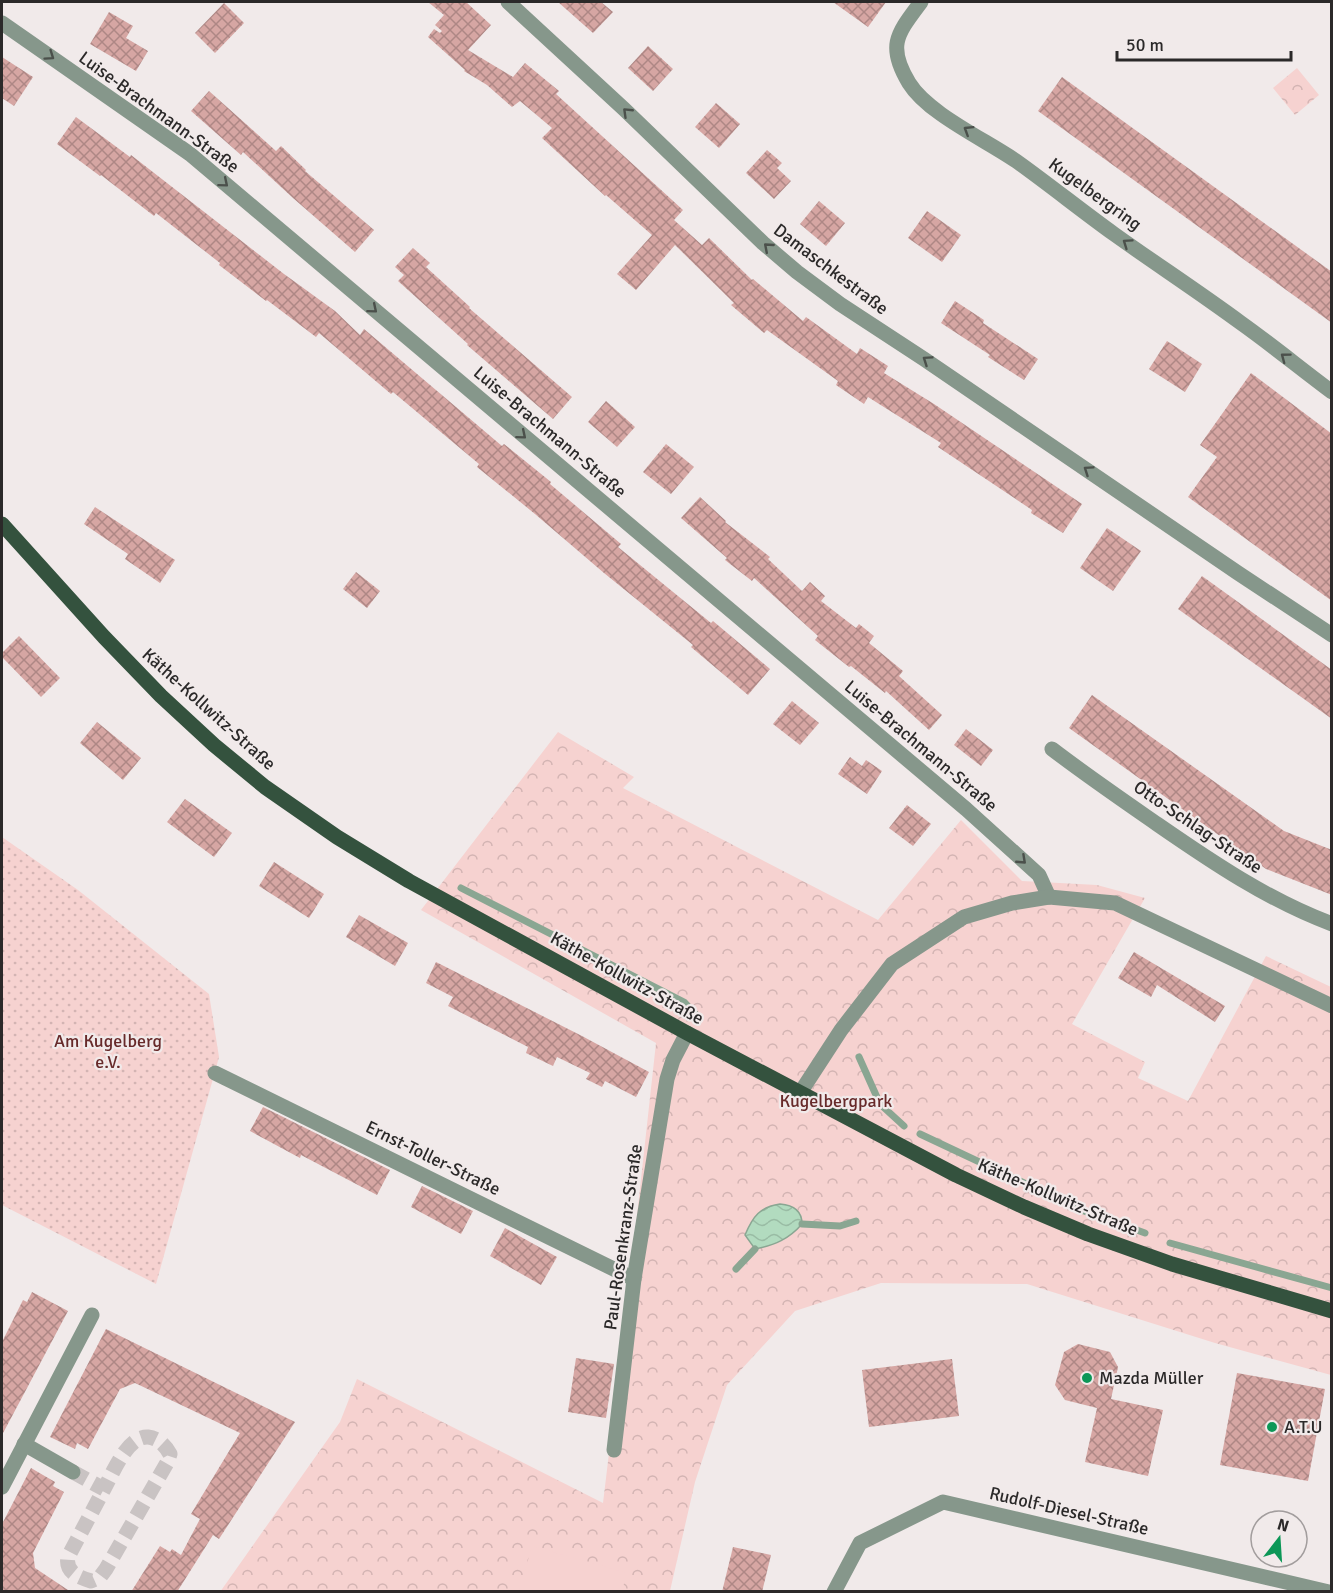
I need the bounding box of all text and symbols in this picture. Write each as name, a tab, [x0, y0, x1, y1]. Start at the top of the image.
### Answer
scale bar	[1117, 24, 1291, 62]
text: 50 m	[1126, 34, 1164, 56]
street label: Luise-Brachmann-Straße	[75, 46, 243, 178]
one-way arrow	[43, 49, 54, 60]
one-way arrow	[624, 109, 635, 120]
one-way arrow	[964, 126, 974, 138]
street label: Kugelbergring	[1044, 153, 1146, 235]
one-way arrow	[217, 176, 228, 187]
street label: Damaschkestraße	[769, 219, 893, 319]
one-way arrow	[1123, 239, 1134, 250]
one-way arrow	[764, 243, 775, 254]
one-way arrow	[366, 302, 377, 313]
one-way arrow	[1281, 353, 1292, 364]
one-way arrow	[922, 357, 933, 368]
street label: Luise-Brachmann-Straße	[469, 362, 631, 502]
one-way arrow	[515, 428, 526, 439]
one-way arrow	[1083, 466, 1094, 477]
street label: Käthe-Kollwitz-Straße	[138, 643, 280, 775]
street label: Luise-Brachmann-Straße	[840, 676, 1002, 816]
street label: Otto-Schlag-Straße	[1129, 776, 1267, 878]
one-way arrow	[1015, 853, 1026, 864]
street label: Käthe-Kollwitz-Straße	[546, 927, 708, 1029]
park label: Am Kugelberg e.V.	[54, 1030, 162, 1073]
park label: Kugelbergpark	[780, 1090, 892, 1112]
street label: Ernst-Toller-Straße	[362, 1116, 504, 1200]
street label: Paul-Rosenkranz-Straße	[599, 1143, 647, 1331]
street label: Käthe-Kollwitz-Straße	[975, 1153, 1141, 1241]
place label: Mazda Müller	[1099, 1367, 1204, 1389]
marker: Mazda Müller	[1080, 1371, 1094, 1385]
place label: A.T.U	[1284, 1416, 1323, 1438]
marker: A.T.U	[1265, 1420, 1279, 1434]
street label: Rudolf-Diesel-Straße	[987, 1482, 1151, 1540]
north arrow	[1249, 1509, 1309, 1569]
text: N	[1275, 1514, 1291, 1537]

